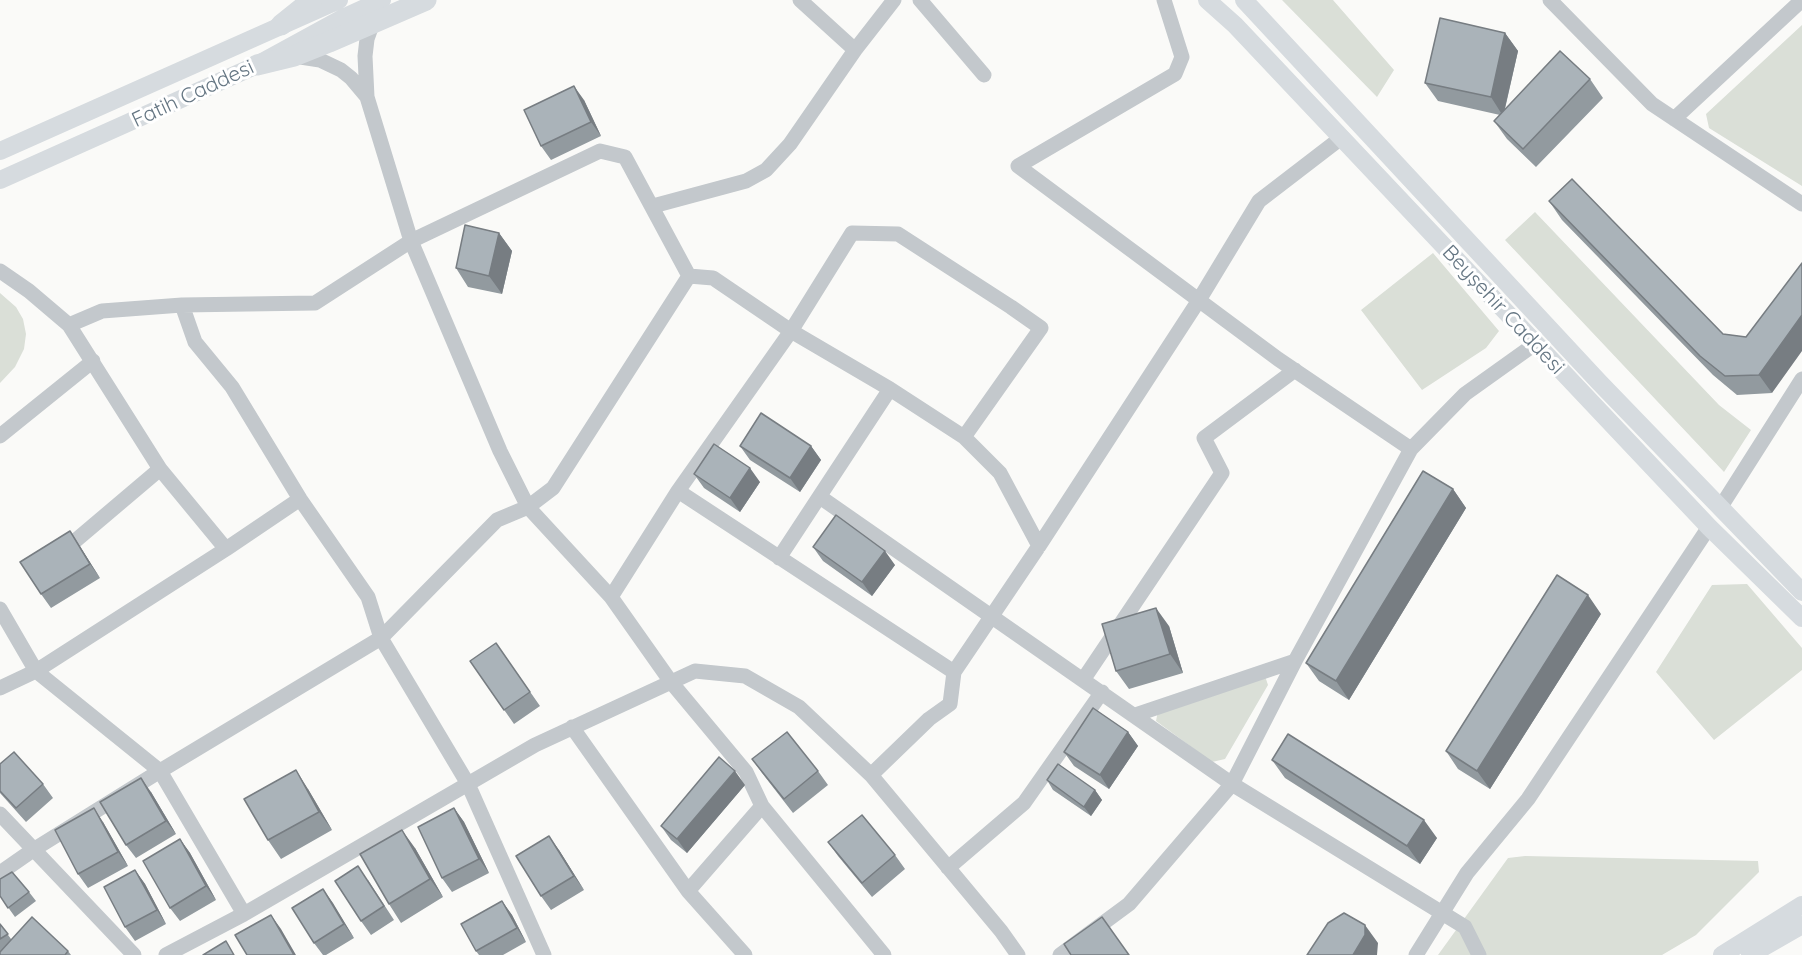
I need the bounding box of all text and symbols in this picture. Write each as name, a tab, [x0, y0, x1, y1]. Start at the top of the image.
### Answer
street label: Fatih Caddesi	[128, 55, 258, 133]
street label: Beyşehir Caddesi	[1437, 240, 1569, 380]

